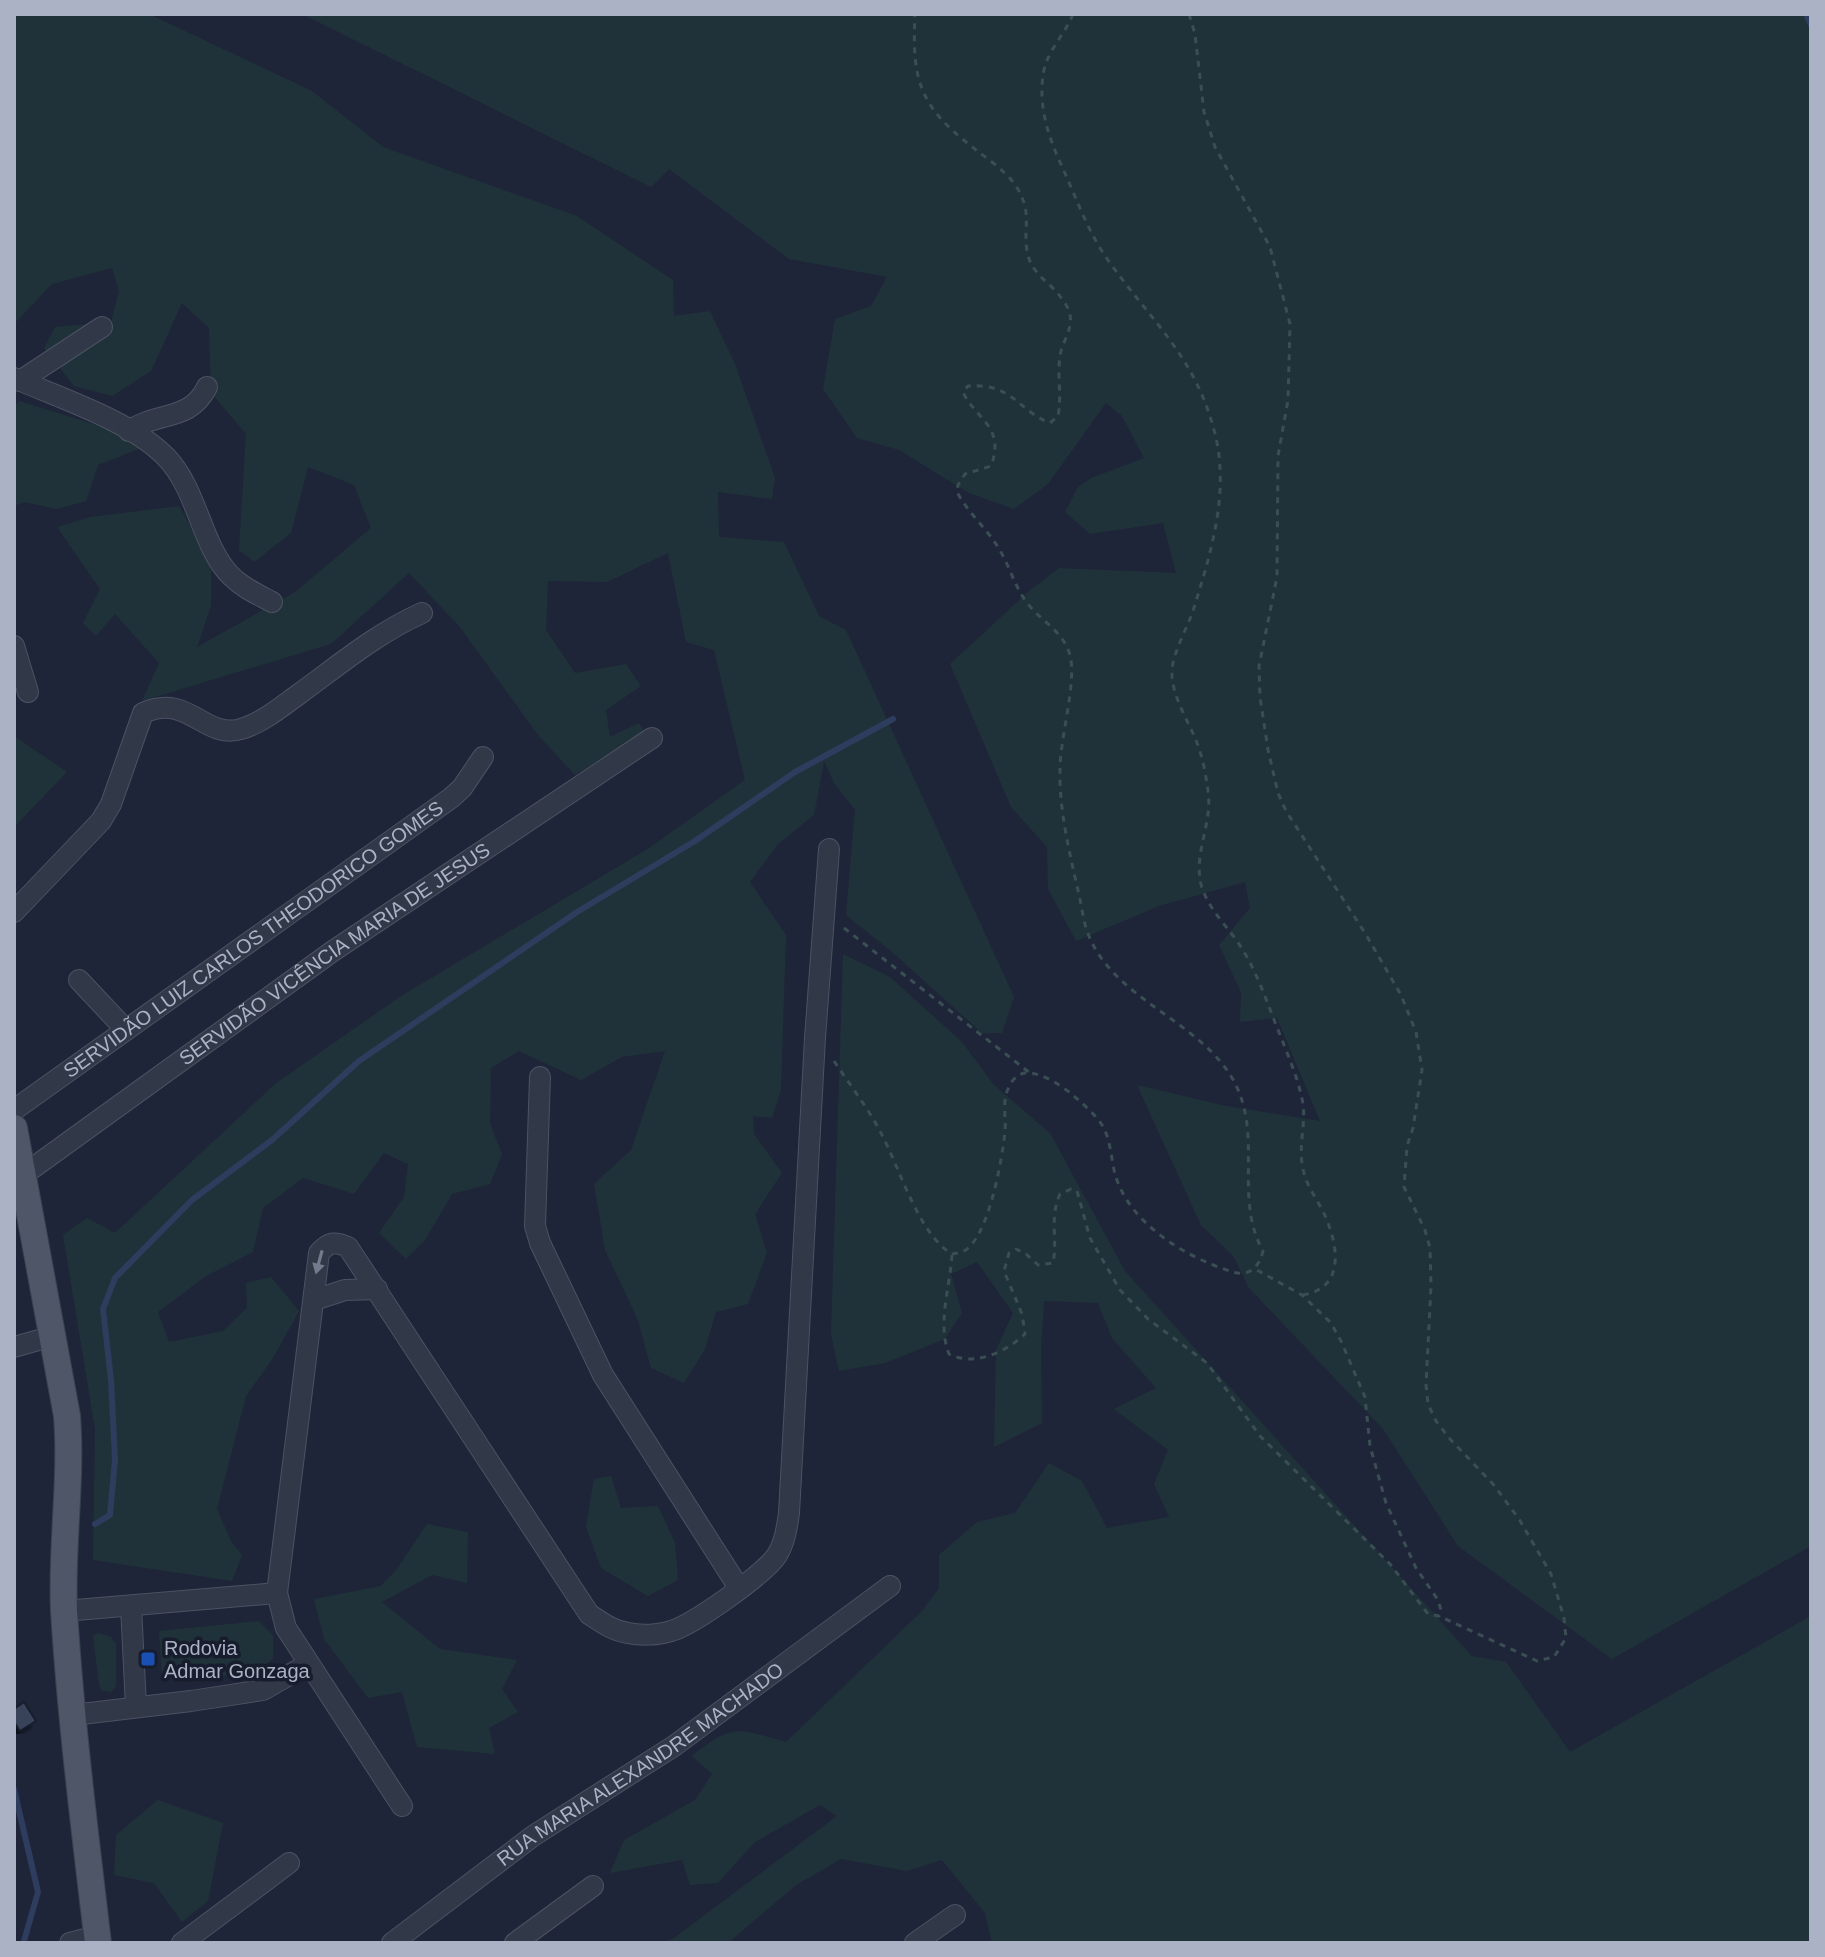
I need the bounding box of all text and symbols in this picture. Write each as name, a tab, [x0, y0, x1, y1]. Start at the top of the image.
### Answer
street label: SERVIDÃO LUIZ CARLOS THEODORICO GOMES	[59, 796, 447, 1082]
street label: SERVIDÃO VICÊNCIA MARIA DE JESUS	[175, 838, 494, 1069]
one-way arrow	[312, 1250, 324, 1275]
place label: Rodovia Admar Gonzaga	[164, 1637, 311, 1682]
marker: Rodovia Admar Gonzaga	[139, 1650, 157, 1668]
street label: RUA MARIA ALEXANDRE MACHADO	[493, 1658, 787, 1870]

